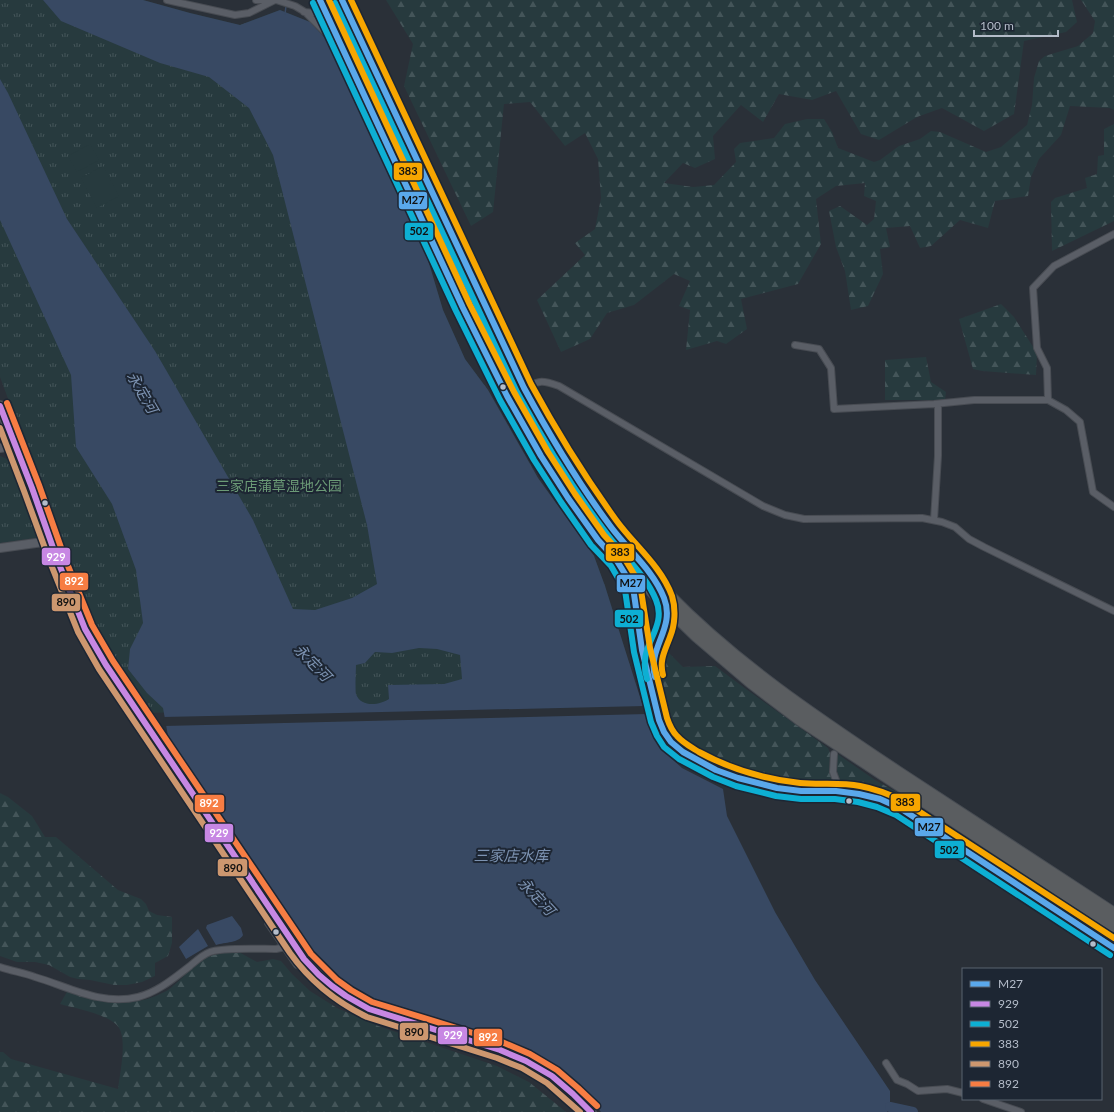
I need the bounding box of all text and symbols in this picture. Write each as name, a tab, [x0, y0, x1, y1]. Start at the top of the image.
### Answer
scale bar	[974, 12, 1058, 38]
text: 100 m	[980, 18, 1014, 33]
line badge: 383	[393, 162, 423, 181]
text: 383	[398, 164, 418, 177]
line badge: M27	[398, 191, 428, 210]
text: M27	[401, 193, 425, 206]
line badge: 502	[404, 222, 434, 241]
text: 502	[409, 224, 429, 237]
water label: 永定河	[124, 368, 164, 419]
unlabelled marker	[498, 382, 508, 392]
park label: 三家店蒲草湿地公园	[216, 477, 342, 494]
unlabelled marker	[40, 498, 50, 508]
line badge: 383	[605, 543, 635, 562]
text: 383	[610, 545, 630, 558]
line badge: 929	[41, 547, 71, 566]
text: 929	[46, 550, 66, 563]
line badge: 892	[59, 572, 89, 591]
text: 892	[64, 574, 84, 587]
line badge: M27	[616, 574, 646, 593]
text: M27	[619, 576, 643, 589]
line badge: 890	[51, 593, 81, 612]
text: 890	[56, 595, 76, 608]
line badge: 502	[614, 609, 644, 628]
text: 502	[619, 612, 639, 625]
water label: 永定河	[291, 640, 337, 687]
line badge: 383	[890, 793, 921, 812]
line badge: 892	[194, 794, 225, 813]
text: 383	[895, 795, 915, 808]
text: 892	[199, 796, 219, 809]
unlabelled marker	[844, 796, 854, 806]
line badge: M27	[914, 817, 944, 837]
text: M27	[917, 820, 941, 833]
line badge: 929	[204, 823, 234, 843]
text: 929	[209, 826, 229, 839]
line badge: 502	[934, 840, 965, 859]
text: 502	[939, 843, 959, 856]
water label: 三家店水库	[473, 846, 551, 864]
line badge: 890	[217, 858, 248, 877]
text: 890	[223, 861, 243, 874]
water label: 永定河	[515, 873, 561, 921]
unlabelled marker	[271, 927, 281, 937]
unlabelled marker	[1088, 939, 1098, 949]
legend	[962, 968, 1102, 1100]
text: M27	[998, 976, 1023, 991]
text: 929	[998, 996, 1019, 1011]
text: 502	[998, 1016, 1019, 1031]
line badge: 890	[399, 1022, 429, 1041]
text: 890	[404, 1025, 424, 1038]
line badge: 929	[437, 1026, 468, 1045]
text: 929	[443, 1028, 463, 1041]
line badge: 892	[473, 1028, 503, 1047]
text: 892	[478, 1030, 498, 1043]
text: 383	[998, 1036, 1019, 1051]
text: 890	[998, 1056, 1019, 1071]
text: 892	[998, 1076, 1019, 1091]

